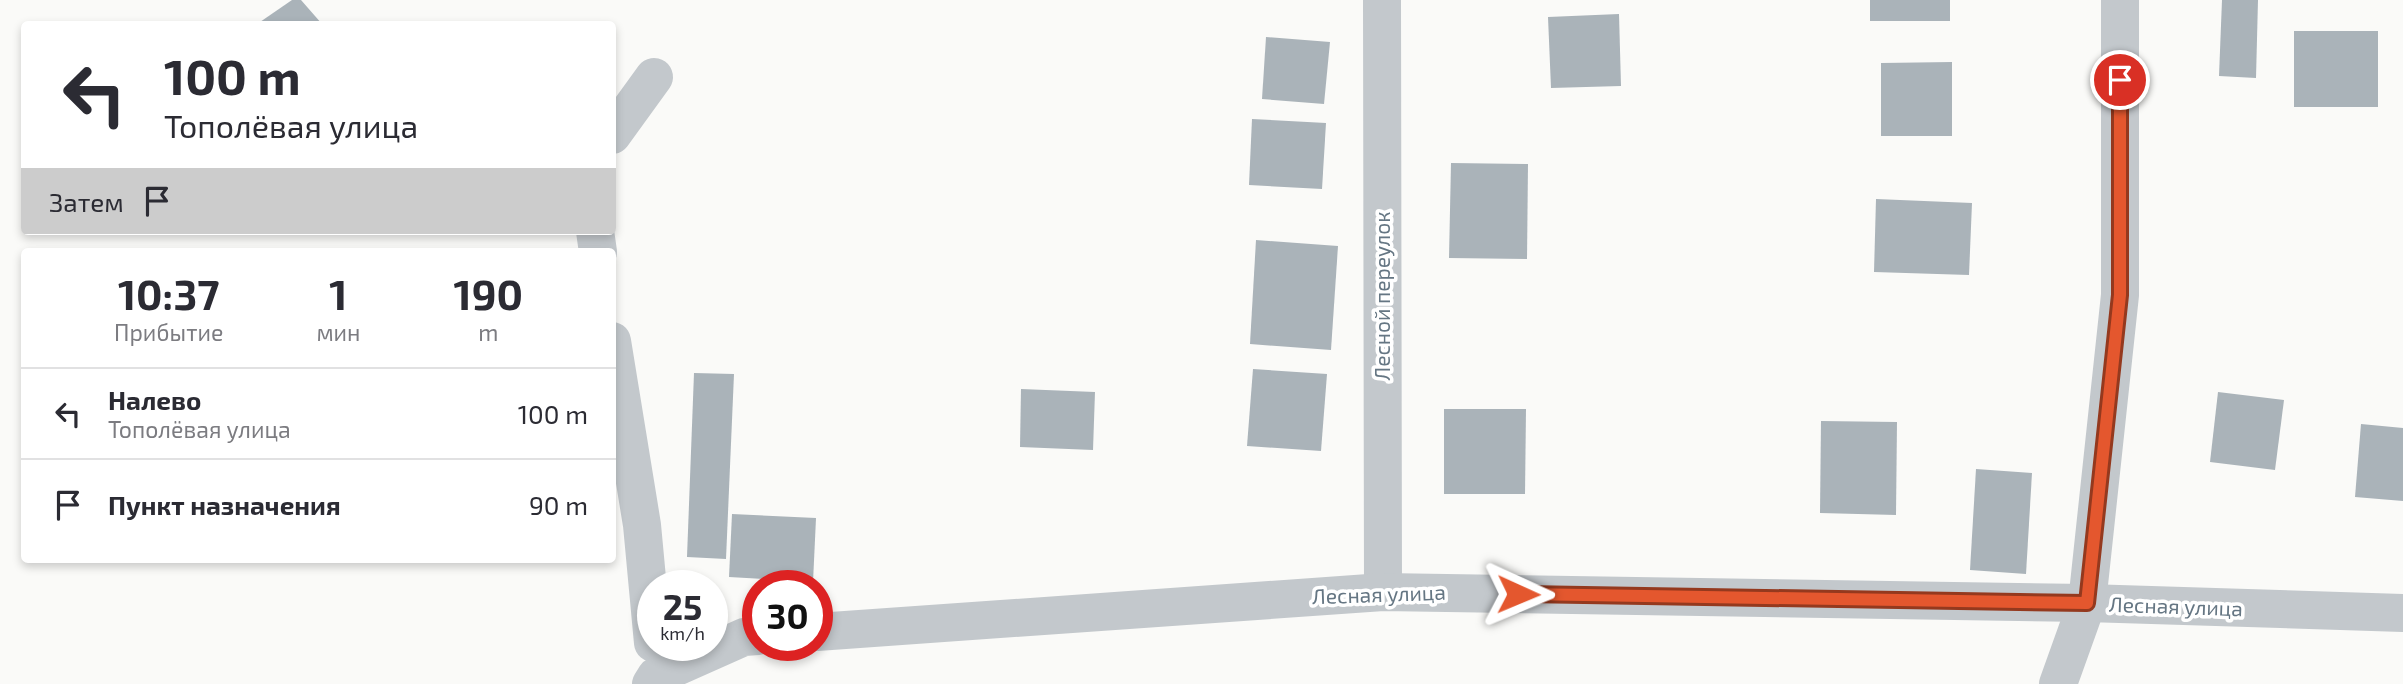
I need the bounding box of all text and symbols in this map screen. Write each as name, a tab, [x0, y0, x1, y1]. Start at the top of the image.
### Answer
text: 100 m	[164, 46, 301, 105]
icon: left	[49, 49, 140, 140]
pin	[2090, 50, 2150, 110]
icon: arrive	[2101, 61, 2139, 99]
text: Тополёвая улица	[164, 106, 418, 144]
icon: arrive	[138, 182, 176, 220]
text: Затем	[49, 186, 124, 217]
street label: Лесной переулок	[1369, 211, 1395, 381]
text: 10:37	[118, 268, 219, 318]
text: 1	[329, 268, 348, 318]
text: 190	[454, 268, 523, 318]
text: Прибытие	[114, 318, 223, 346]
text: мин	[316, 318, 360, 346]
text: m	[478, 318, 498, 346]
text: Налево	[108, 384, 201, 415]
icon: left	[49, 395, 87, 433]
text: 100 m	[518, 398, 588, 429]
text: Тополёвая улица	[108, 415, 291, 443]
icon: arrive	[49, 486, 87, 524]
text: Пункт назначения	[108, 489, 341, 520]
text: 90 m	[529, 489, 588, 520]
position arrow	[1481, 557, 1555, 631]
speed limit sign: 30	[742, 570, 833, 661]
street label: Лесная улица	[1312, 579, 1446, 609]
text: 25	[663, 585, 702, 627]
street label: Лесная улица	[2109, 591, 2243, 621]
text: km/h	[660, 622, 705, 644]

